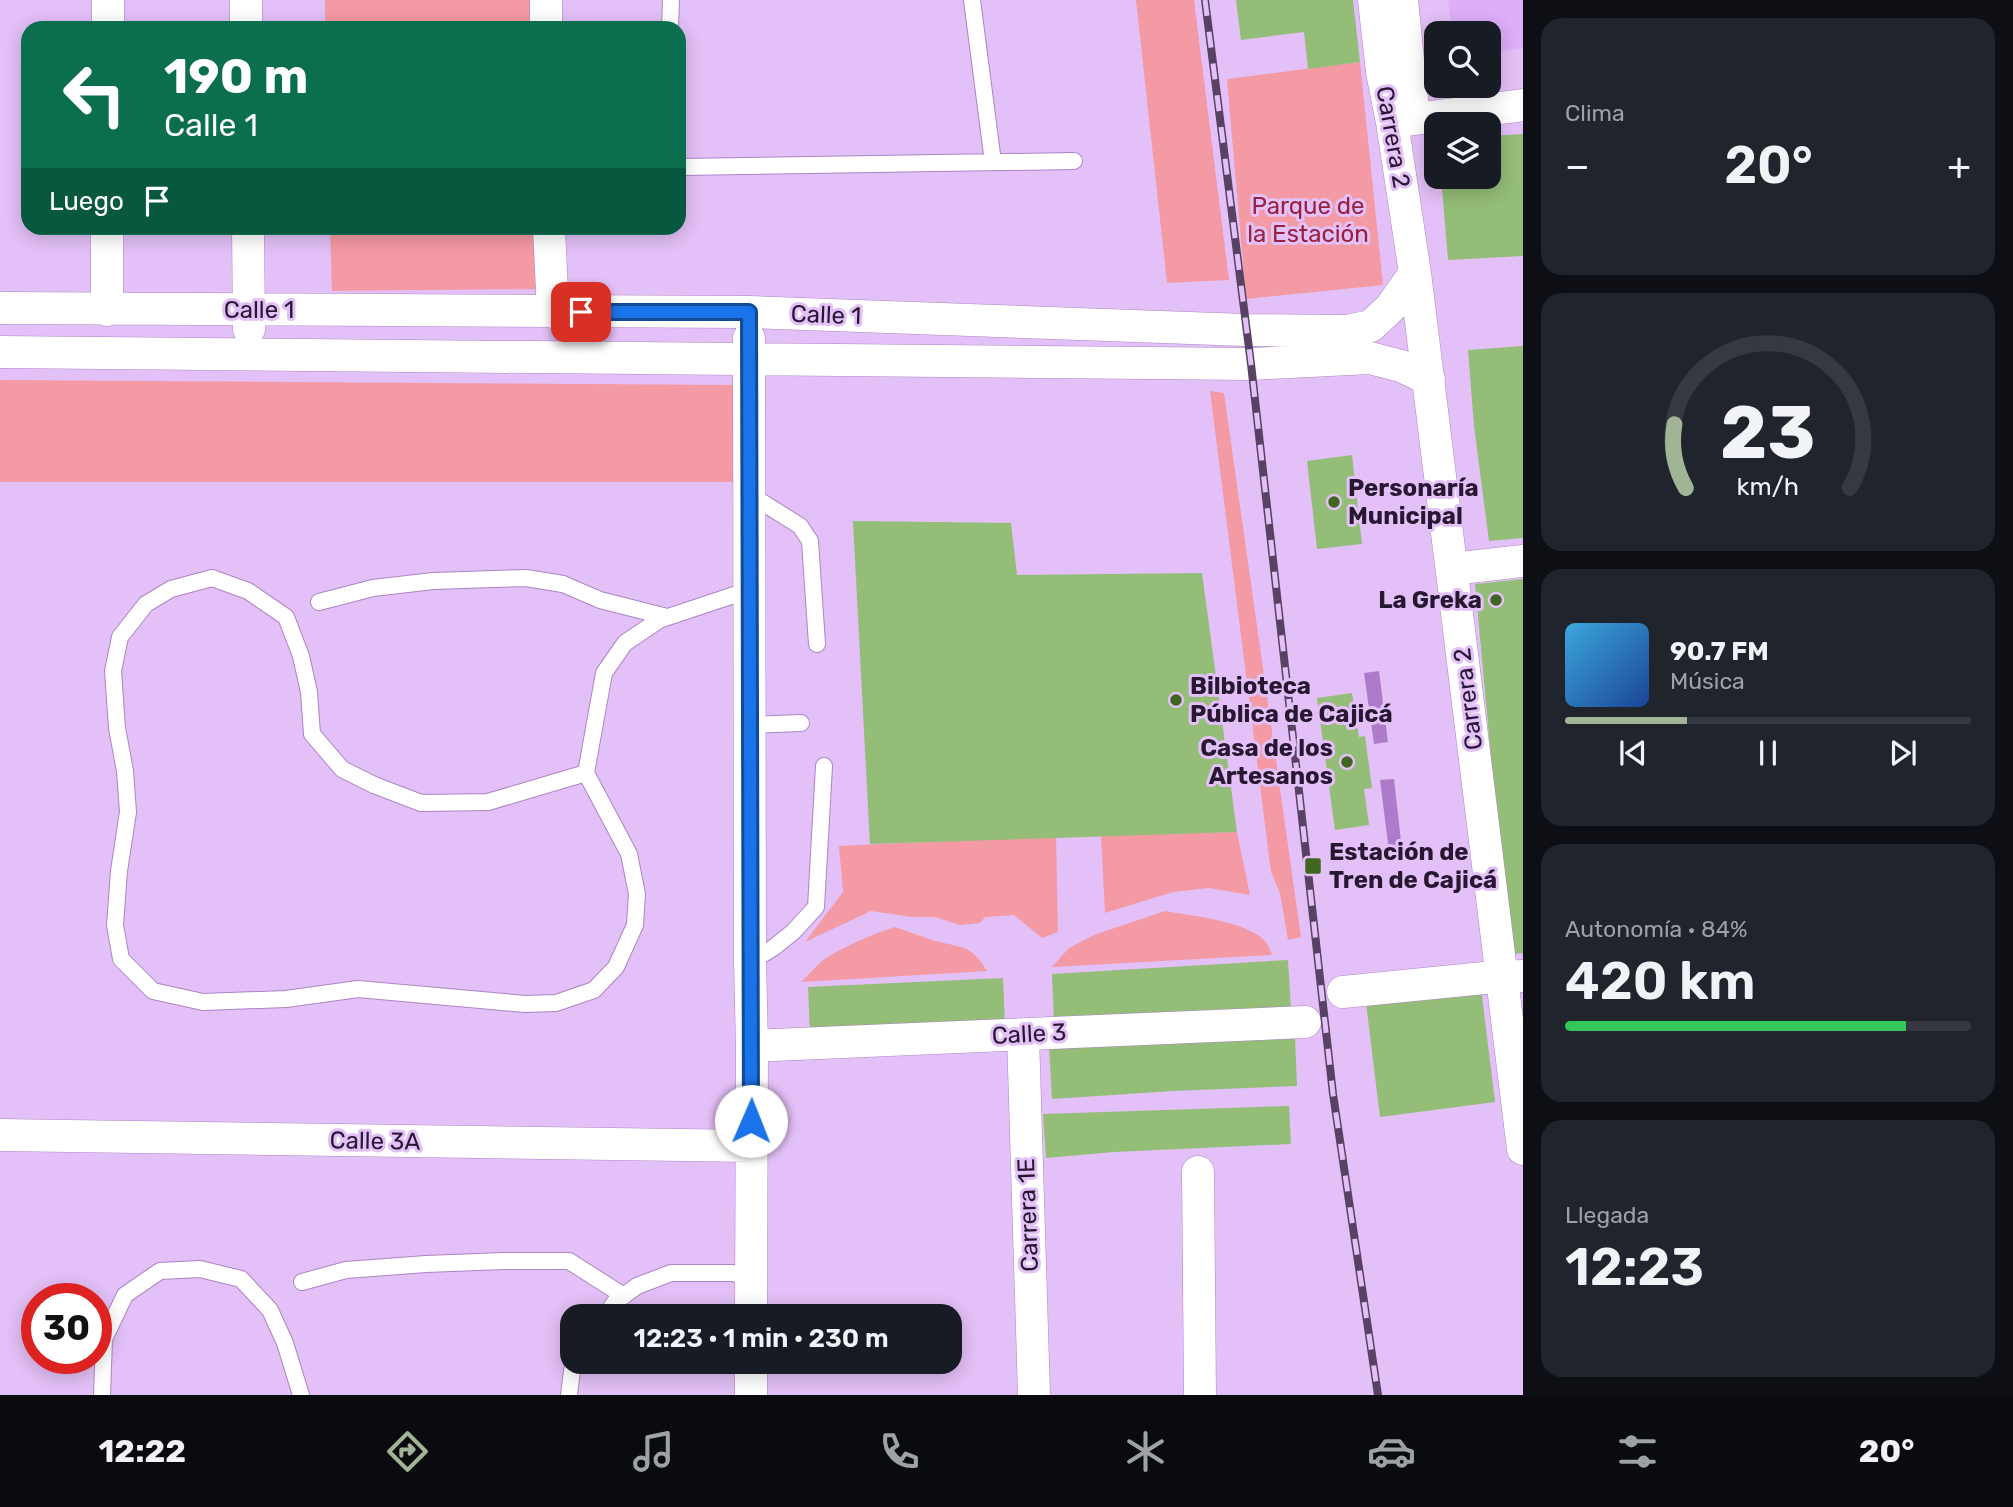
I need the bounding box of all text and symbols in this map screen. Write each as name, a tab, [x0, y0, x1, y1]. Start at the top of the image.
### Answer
map controls	[1424, 21, 1501, 189]
button: search	[1424, 21, 1501, 98]
text: 190 m	[164, 47, 308, 105]
icon: left	[49, 49, 140, 140]
street label: Carrera 2	[1370, 84, 1416, 190]
text: Clima	[1565, 99, 1625, 127]
text: Calle 1	[164, 106, 258, 144]
button: layers	[1424, 112, 1501, 189]
text: 20°	[1724, 134, 1813, 196]
text: −	[1565, 143, 1590, 189]
text: +	[1947, 143, 1971, 189]
icon: arrive	[138, 182, 176, 220]
text: Luego	[49, 186, 124, 217]
park label: Parque de la Estación	[1247, 192, 1369, 248]
pin	[551, 282, 611, 342]
icon: arrive	[562, 293, 600, 331]
street label: Calle 1	[224, 296, 294, 324]
street label: Calle 1	[790, 300, 862, 330]
text: 23	[1720, 391, 1816, 477]
text: km/h	[1737, 472, 1799, 501]
place label: Personaría Municipal	[1348, 474, 1479, 530]
marker: Personaría Municipal	[1326, 494, 1342, 510]
place label: La Greka	[1378, 586, 1482, 614]
marker: La Greka	[1488, 592, 1504, 608]
text: 90.7 FM	[1670, 636, 1769, 667]
street label: Carrera 2	[1448, 646, 1488, 752]
text: Música	[1670, 667, 1745, 695]
place label: Bilbioteca Pública de Cajicá	[1190, 672, 1393, 728]
marker: Bilbioteca Pública de Cajicá	[1168, 692, 1184, 708]
place label: Casa de los Artesanos	[1200, 734, 1333, 790]
icon: previous	[1614, 734, 1652, 772]
icon: pause	[1749, 734, 1787, 772]
icon: next	[1884, 734, 1922, 772]
marker: Casa de los Artesanos	[1339, 754, 1355, 770]
place label: Estación de Tren de Cajicá	[1329, 838, 1497, 894]
marker: Estación de Tren de Cajicá	[1303, 856, 1323, 876]
text: Autonomía · 84%	[1565, 915, 1747, 943]
text: 420 km	[1565, 950, 1756, 1012]
street label: Calle 3	[991, 1018, 1067, 1050]
position arrow	[714, 1084, 788, 1158]
street label: Calle 3A	[329, 1126, 421, 1156]
street label: Carrera 1E	[1012, 1158, 1044, 1272]
text: Llegada	[1565, 1201, 1649, 1229]
text: 12:23	[1565, 1236, 1704, 1298]
speed limit sign: 30	[21, 1283, 112, 1374]
text: 12:23 · 1 min · 230 m	[633, 1323, 889, 1354]
icon: directions	[383, 1427, 432, 1476]
icon: music	[629, 1427, 678, 1476]
icon: phone	[875, 1427, 924, 1476]
icon: climate	[1121, 1427, 1170, 1476]
icon: car	[1367, 1427, 1416, 1476]
icon: filters	[1613, 1427, 1662, 1476]
text: 12:22	[98, 1432, 186, 1470]
text: 20°	[1859, 1432, 1915, 1470]

